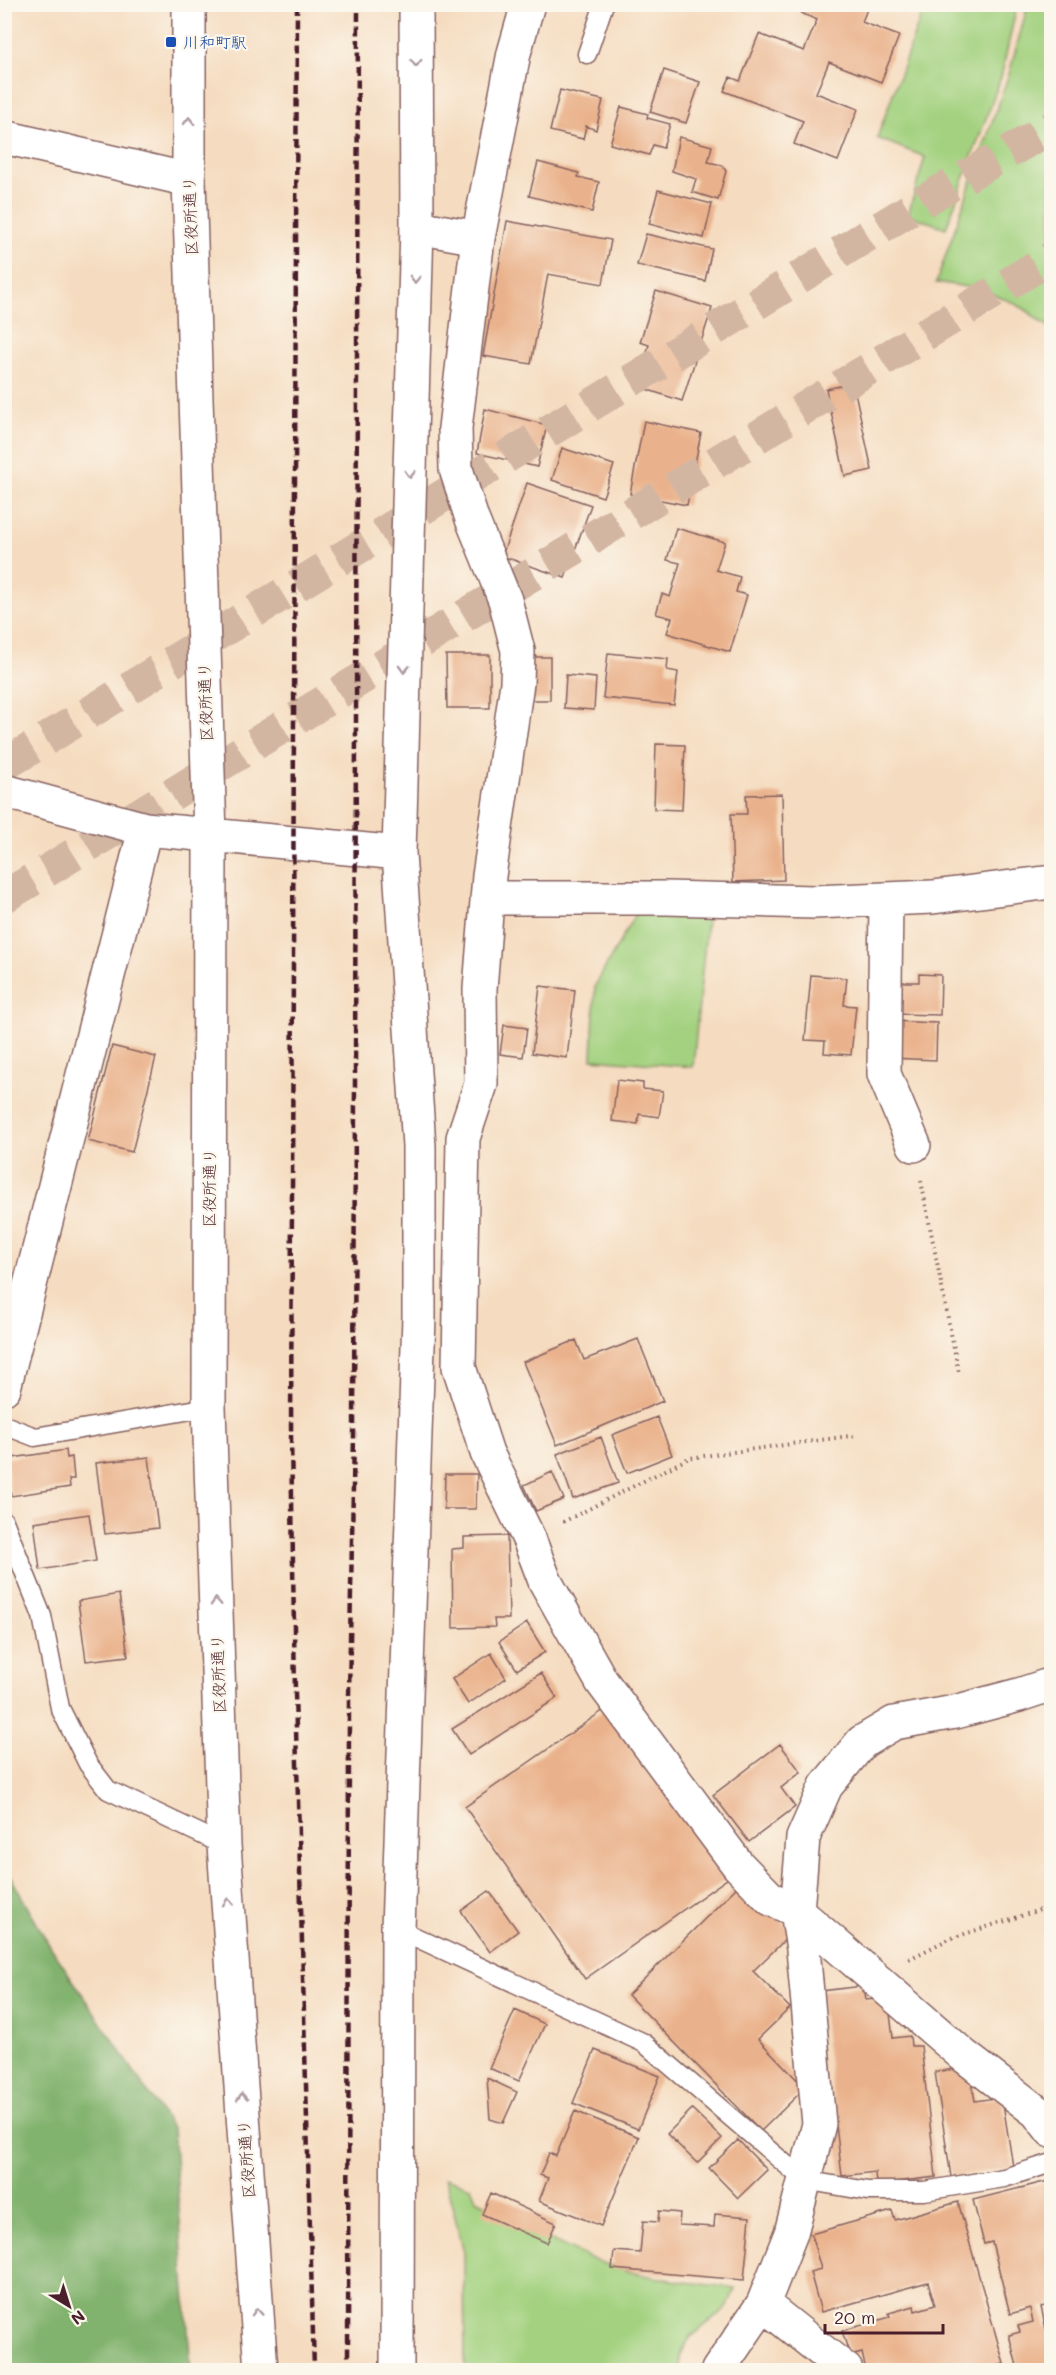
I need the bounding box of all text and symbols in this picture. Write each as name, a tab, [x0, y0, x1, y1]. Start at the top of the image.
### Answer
place label: 川和町駅	[183, 31, 247, 52]
marker: 川和町駅	[164, 35, 178, 49]
one-way arrow	[410, 58, 422, 67]
one-way arrow	[183, 117, 195, 126]
street label: 区役所通り	[178, 176, 201, 256]
one-way arrow	[409, 274, 421, 283]
one-way arrow	[404, 469, 416, 478]
street label: 区役所通り	[193, 662, 216, 742]
one-way arrow	[398, 664, 411, 673]
street label: 区役所通り	[198, 1148, 219, 1228]
one-way arrow	[209, 1598, 222, 1607]
street label: 区役所通り	[206, 1634, 229, 1714]
one-way arrow	[222, 1898, 235, 1907]
one-way arrow	[236, 2092, 249, 2101]
street label: 区役所通り	[232, 2118, 259, 2200]
north arrow	[39, 2276, 99, 2336]
scale bar	[825, 2297, 944, 2335]
text: 20 m	[834, 2305, 875, 2329]
text: N	[67, 2306, 90, 2330]
one-way arrow	[251, 2308, 264, 2317]

